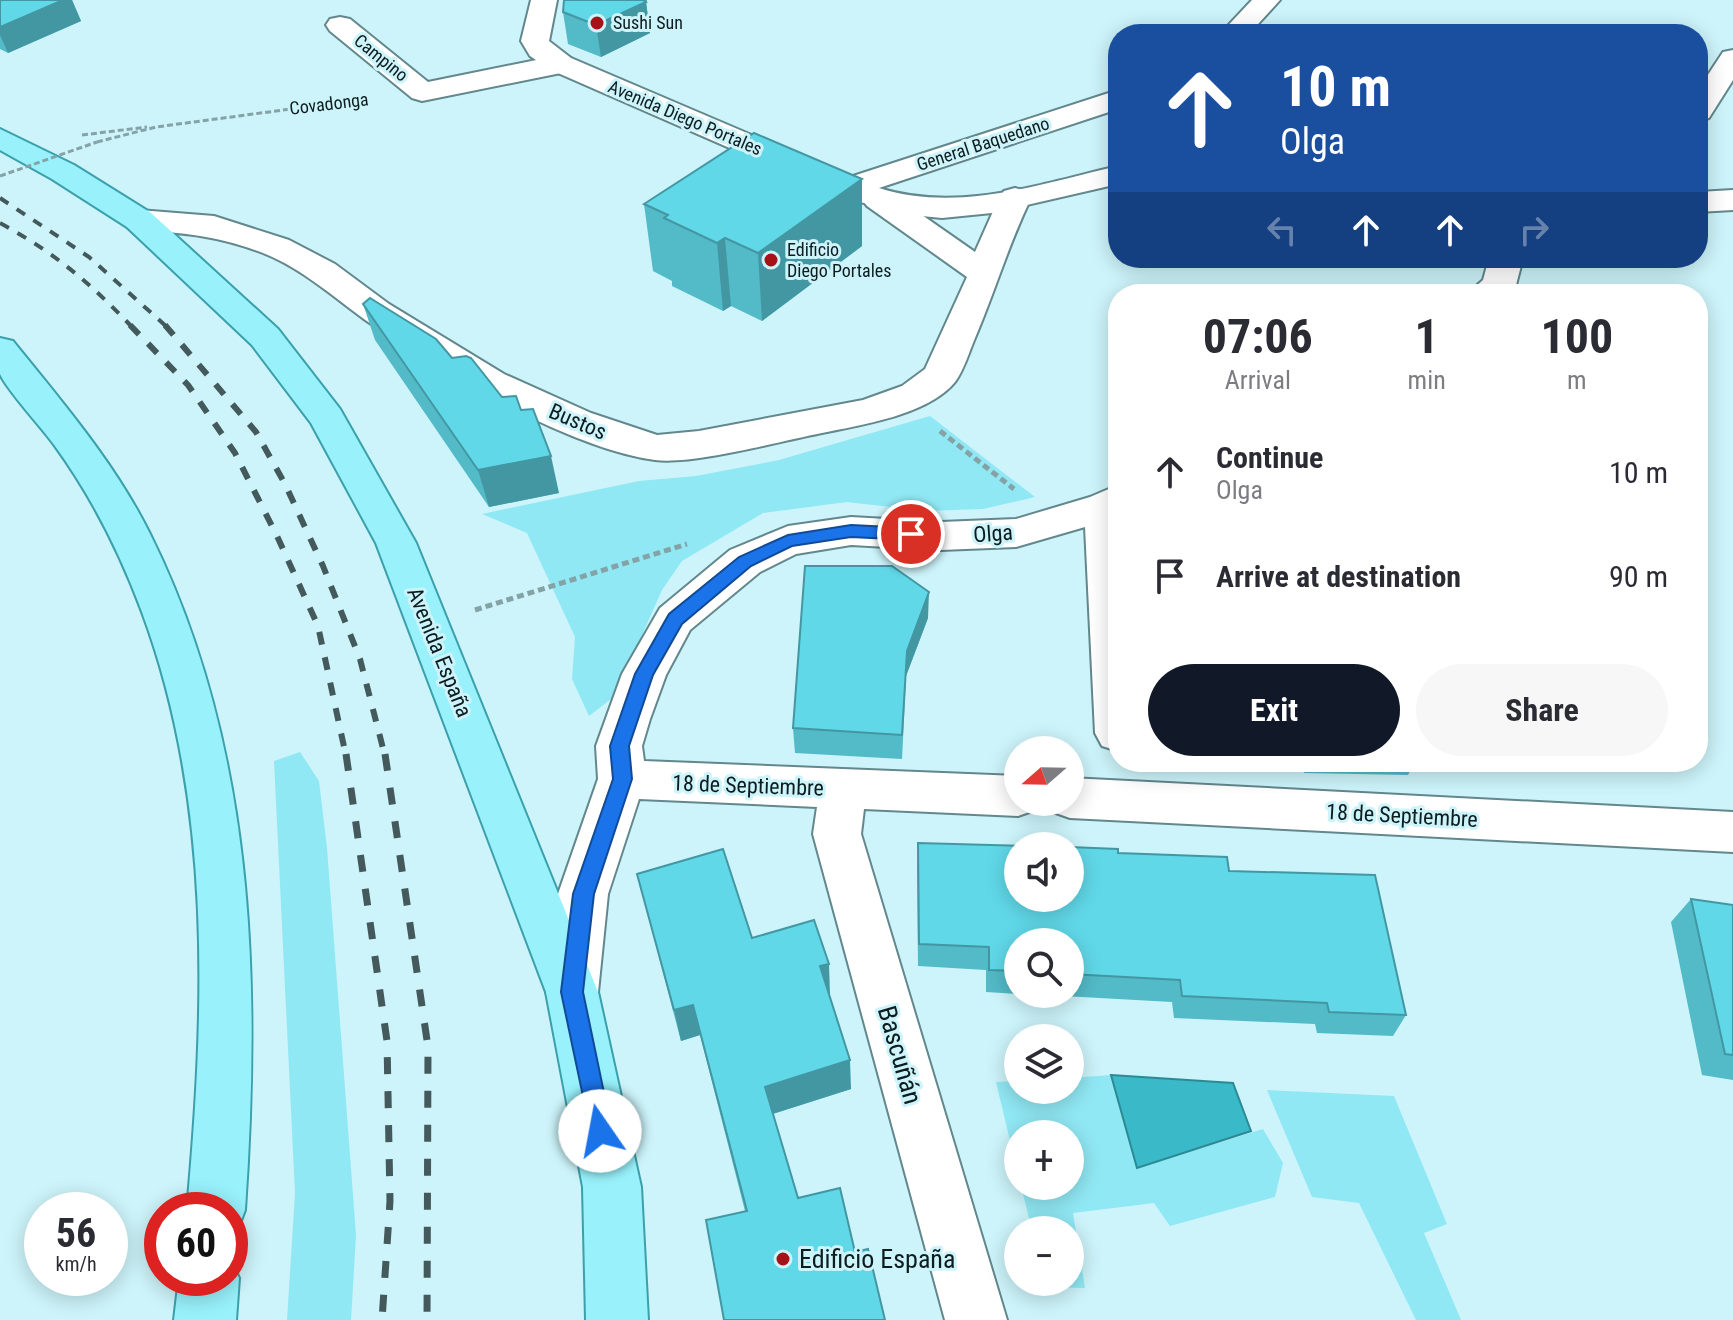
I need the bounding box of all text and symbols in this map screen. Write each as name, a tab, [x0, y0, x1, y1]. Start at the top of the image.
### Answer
place label: Sushi Sun	[613, 12, 683, 33]
marker: Sushi Sun	[588, 14, 606, 32]
street label: Campino	[350, 30, 412, 86]
text: 10 m	[1280, 54, 1391, 120]
icon: ahead	[1148, 56, 1252, 160]
street label: Avenida Diego Portales	[605, 76, 765, 159]
street label: Covadonga	[288, 88, 370, 119]
street label: General Baquedano	[914, 112, 1052, 175]
text: Olga	[1280, 121, 1345, 163]
icon: left	[1260, 208, 1304, 252]
icon: ahead	[1344, 208, 1388, 252]
icon: ahead	[1428, 208, 1472, 252]
icon: right	[1512, 208, 1556, 252]
place label: Edificio Diego Portales	[787, 239, 891, 281]
marker: Edificio Diego Portales	[762, 251, 780, 269]
text: 07:06	[1203, 308, 1313, 365]
text: 1	[1415, 308, 1439, 365]
text: 100	[1540, 308, 1613, 365]
text: Arrival	[1225, 365, 1291, 395]
text: min	[1408, 365, 1446, 395]
text: m	[1567, 365, 1587, 395]
street label: Bustos	[545, 398, 610, 445]
text: Continue	[1216, 440, 1323, 475]
icon: ahead	[1148, 450, 1192, 494]
text: 10 m	[1609, 455, 1668, 490]
text: Olga	[1216, 475, 1263, 505]
pin	[877, 500, 945, 568]
icon: arrive	[889, 512, 933, 556]
street label: Olga	[972, 520, 1014, 547]
icon: arrive	[1148, 554, 1192, 598]
text: Arrive at destination	[1216, 559, 1461, 594]
text: 90 m	[1609, 559, 1668, 594]
street label: Avenida España	[402, 584, 477, 721]
button: Exit	[1148, 664, 1400, 756]
button: Share	[1416, 664, 1668, 756]
north arrow	[1004, 736, 1084, 816]
map controls	[1004, 736, 1084, 1296]
street label: 18 de Septiembre	[672, 770, 824, 801]
street label: 18 de Septiembre	[1326, 799, 1478, 832]
button: sound	[1004, 832, 1084, 912]
button: search	[1004, 928, 1084, 1008]
street label: Bascuñán	[872, 1002, 928, 1108]
button: layers	[1004, 1024, 1084, 1104]
position arrow	[558, 1089, 642, 1173]
button: +	[1004, 1120, 1084, 1200]
speed limit sign: 60	[144, 1192, 248, 1296]
text: 56	[56, 1210, 96, 1257]
button: −	[1004, 1216, 1084, 1296]
place label: Edificio España	[799, 1244, 955, 1274]
marker: Edificio España	[774, 1250, 792, 1268]
text: km/h	[55, 1252, 97, 1276]

